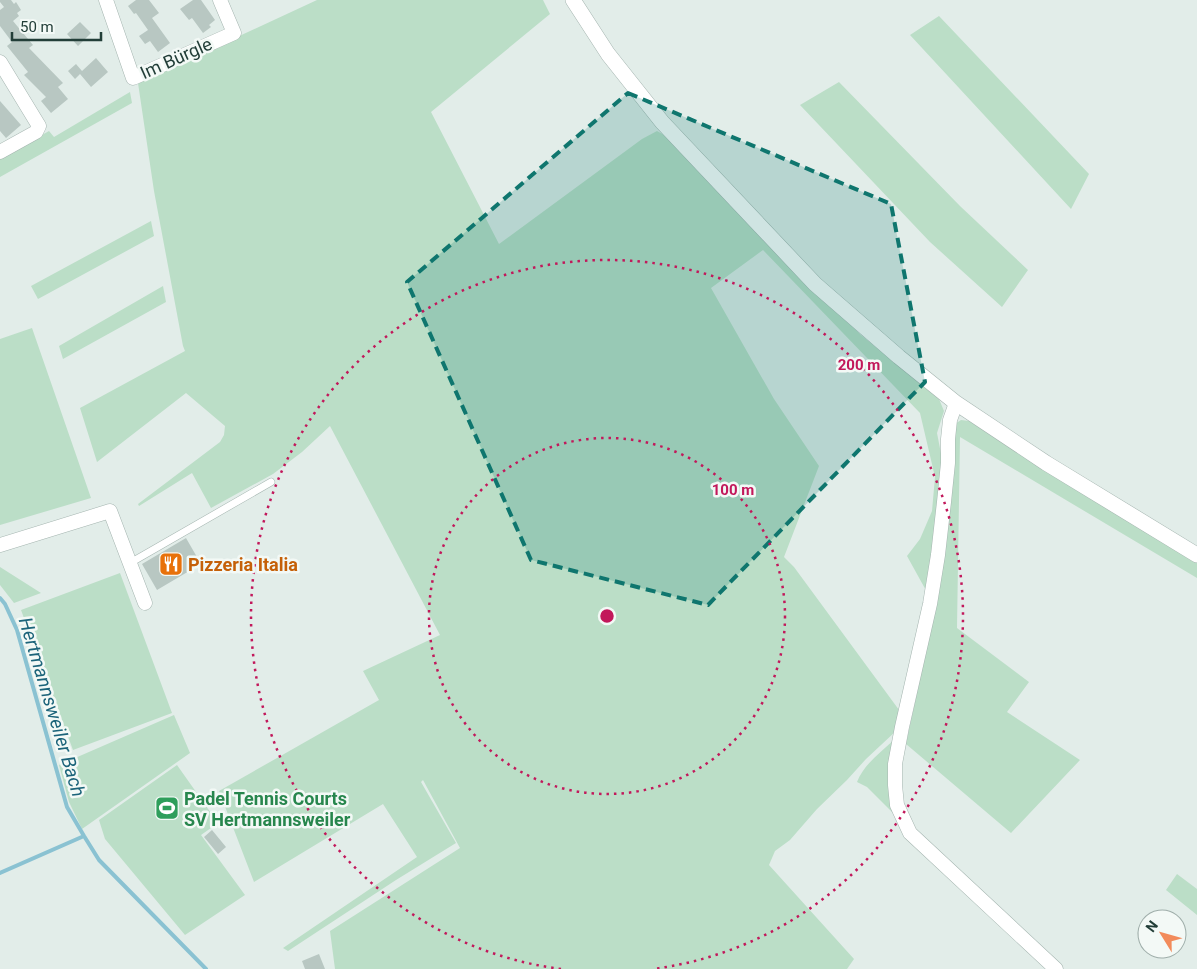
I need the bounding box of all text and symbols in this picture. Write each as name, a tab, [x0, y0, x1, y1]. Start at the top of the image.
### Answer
scale bar	[12, 10, 101, 42]
text: 50 m	[20, 18, 54, 36]
street label: Im Bürgle	[137, 33, 215, 83]
text: 200 m	[838, 356, 880, 374]
text: 100 m	[712, 481, 754, 499]
restaurant icon: Pizzeria Italia	[158, 551, 184, 577]
place label: Pizzeria Italia	[188, 554, 298, 575]
centre of rings	[598, 607, 616, 625]
water label: Hertmannsweiler Bach	[14, 615, 90, 799]
place label: Padel Tennis Courts SV Hertmannsweiler	[184, 788, 351, 830]
sports icon: Padel Tennis Courts SV Hertmannsweiler	[154, 795, 180, 821]
north arrow	[1137, 909, 1187, 959]
text: N	[1142, 917, 1161, 935]

